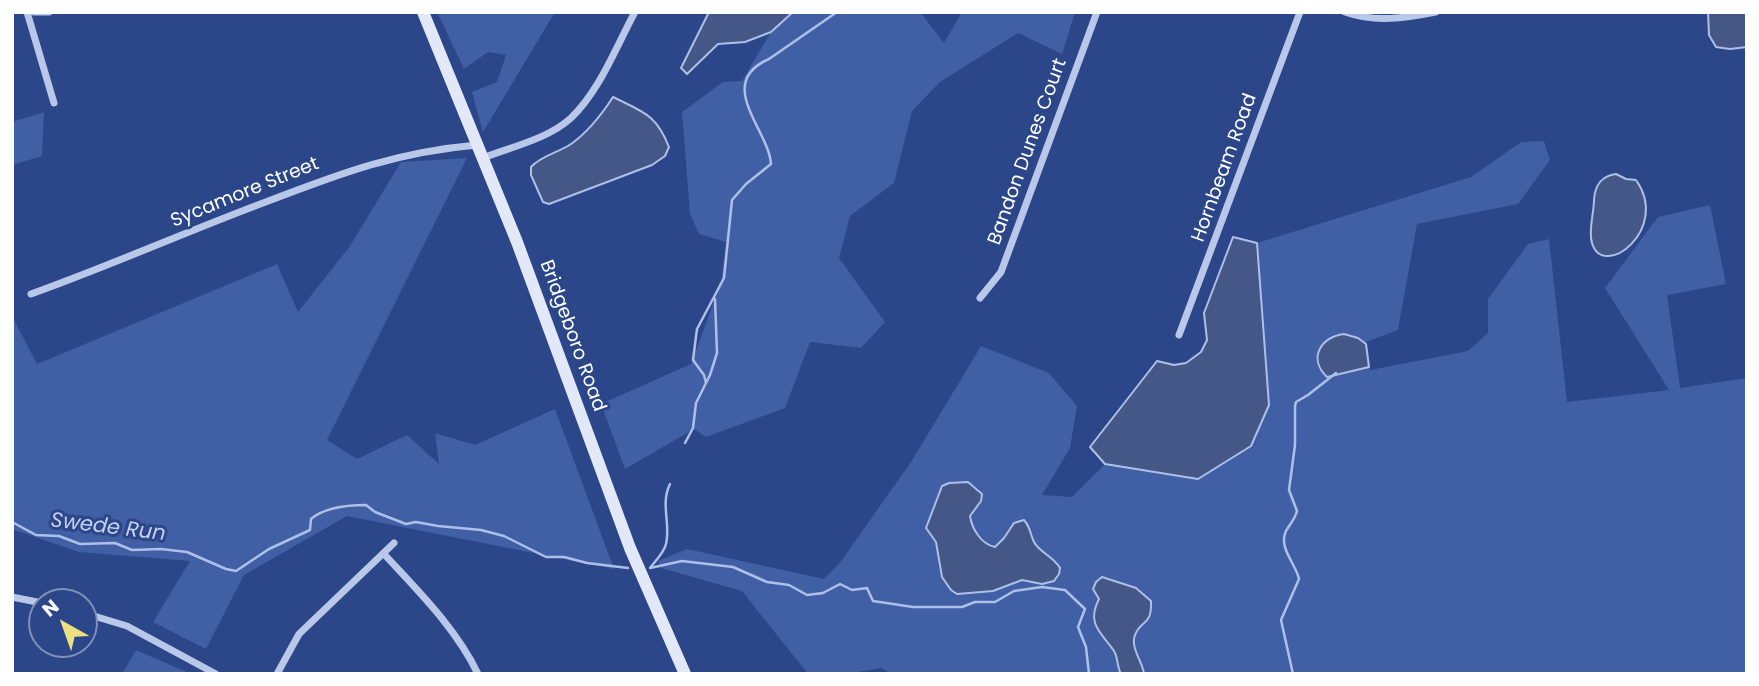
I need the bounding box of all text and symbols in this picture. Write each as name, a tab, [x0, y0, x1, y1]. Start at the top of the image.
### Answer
street label: Bandon Dunes Court	[984, 56, 1072, 248]
street label: Hornbeam Road	[1188, 91, 1262, 245]
street label: Sycamore Street	[168, 153, 322, 233]
street label: Bridgeboro Road	[534, 257, 610, 415]
water label: Swede Run	[49, 508, 167, 548]
north arrow	[28, 588, 98, 658]
text: N	[36, 593, 65, 623]

